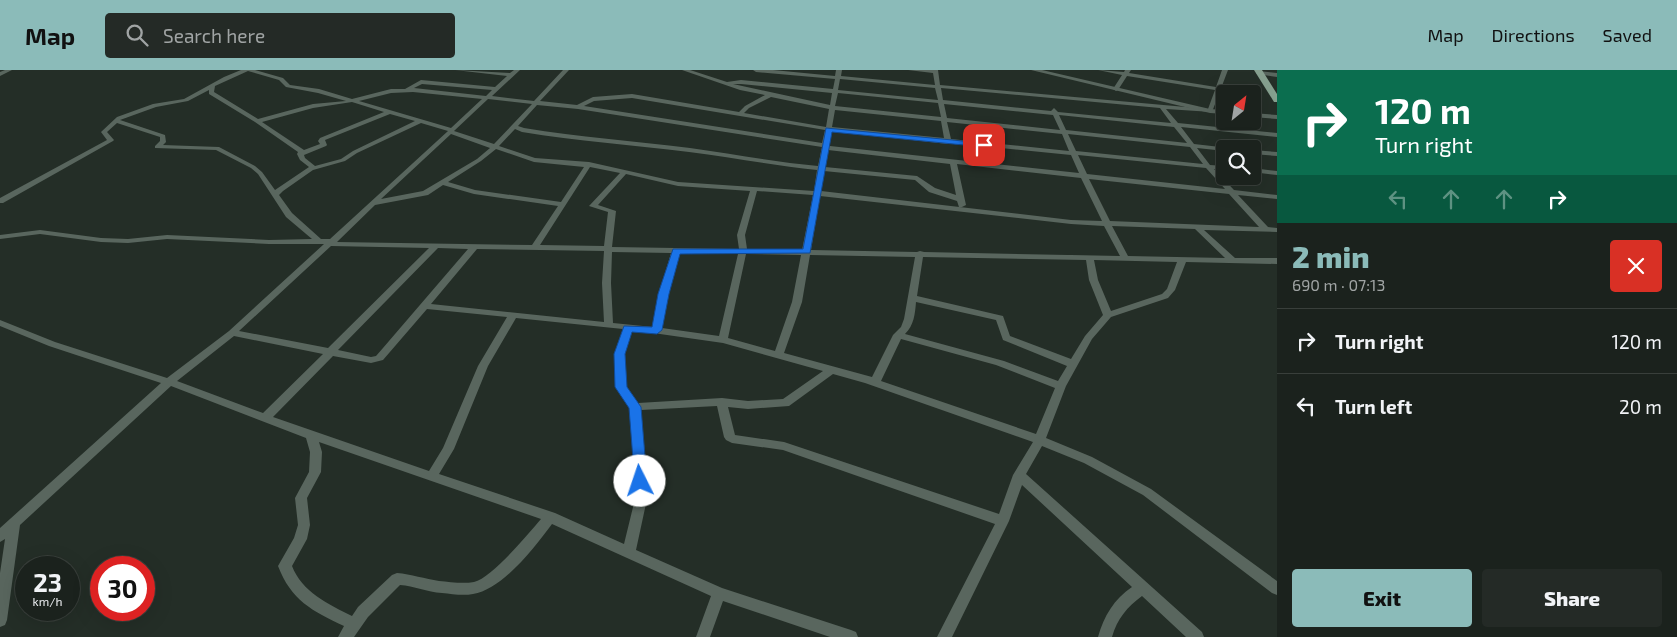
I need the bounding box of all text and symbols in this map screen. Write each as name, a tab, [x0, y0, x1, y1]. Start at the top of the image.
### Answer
search box	[105, 13, 455, 58]
text: Map	[25, 21, 75, 50]
icon: search	[123, 21, 151, 49]
text: Search here	[163, 24, 265, 47]
text: Map	[1427, 24, 1464, 46]
text: Directions	[1492, 24, 1575, 46]
text: Saved	[1603, 24, 1652, 46]
north arrow	[1216, 85, 1261, 130]
map controls	[1216, 85, 1261, 185]
text: 120 m	[1375, 89, 1471, 131]
icon: right	[1292, 90, 1357, 155]
pin	[963, 124, 1005, 166]
icon: arrive	[970, 131, 998, 159]
text: Turn right	[1375, 131, 1473, 157]
button: search	[1216, 140, 1261, 185]
icon: left	[1384, 185, 1412, 213]
icon: ahead	[1437, 185, 1465, 213]
icon: ahead	[1490, 185, 1518, 213]
icon: right	[1543, 185, 1571, 213]
text: 2 min	[1292, 238, 1370, 274]
button: close	[1610, 240, 1662, 292]
text: 690 m · 07:13	[1292, 275, 1385, 294]
icon: right	[1292, 327, 1320, 355]
text: Turn right	[1335, 330, 1423, 353]
text: 120 m	[1611, 330, 1662, 353]
icon: left	[1292, 392, 1320, 420]
text: Turn left	[1335, 395, 1412, 418]
text: 20 m	[1619, 395, 1662, 418]
position arrow	[613, 454, 665, 506]
speed limit sign: 30	[90, 556, 155, 621]
text: 23	[33, 567, 62, 597]
button: Exit	[1292, 569, 1472, 627]
button: Share	[1482, 569, 1662, 627]
text: km/h	[33, 594, 62, 608]

